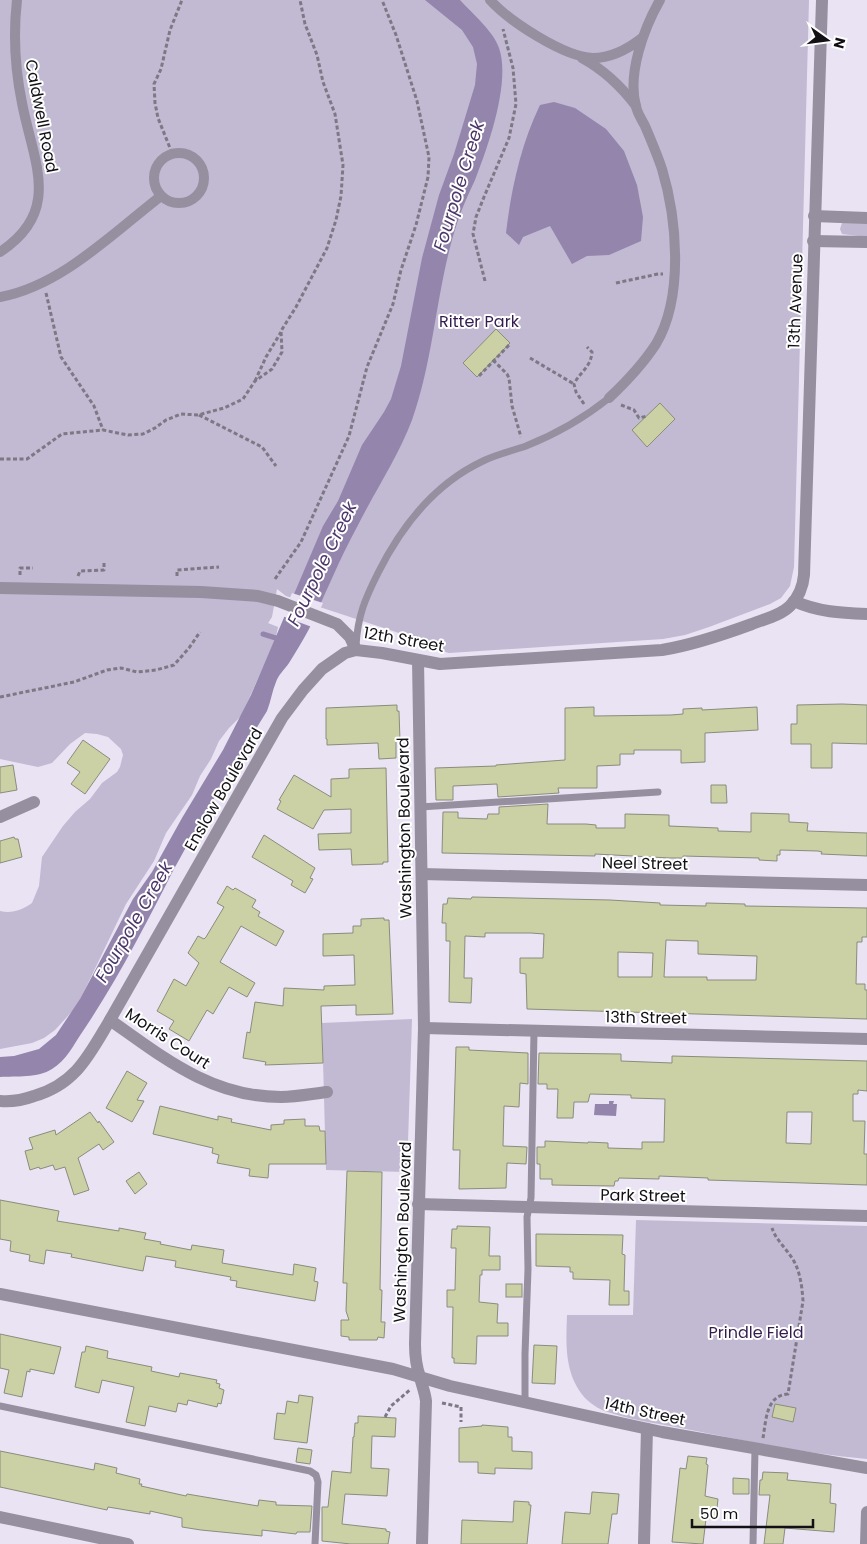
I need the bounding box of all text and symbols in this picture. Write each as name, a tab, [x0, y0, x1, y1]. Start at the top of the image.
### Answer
north arrow	[802, 15, 852, 65]
text: N	[829, 36, 851, 51]
street label: Caldwell Road	[19, 58, 64, 175]
water label: Fourpole Creek	[427, 117, 491, 254]
street label: 13th Avenue	[782, 253, 809, 349]
park label: Ritter Park	[439, 310, 520, 333]
water label: Fourpole Creek	[281, 497, 363, 630]
street label: 12th Street	[362, 621, 446, 658]
street label: Enslow Boulevard	[179, 723, 268, 855]
street label: Washington Boulevard	[391, 737, 418, 919]
street label: Neel Street	[602, 851, 688, 876]
water label: Fourpole Creek	[89, 856, 179, 987]
street label: Morris Court	[121, 1002, 215, 1075]
street label: 13th Street	[605, 1005, 687, 1030]
street label: Washington Boulevard	[388, 1141, 417, 1323]
street label: Park Street	[600, 1183, 686, 1208]
park label: Prindle Field	[708, 1321, 804, 1344]
street label: 14th Street	[602, 1392, 688, 1431]
scale bar	[692, 1496, 813, 1528]
text: 50 m	[700, 1503, 738, 1524]

